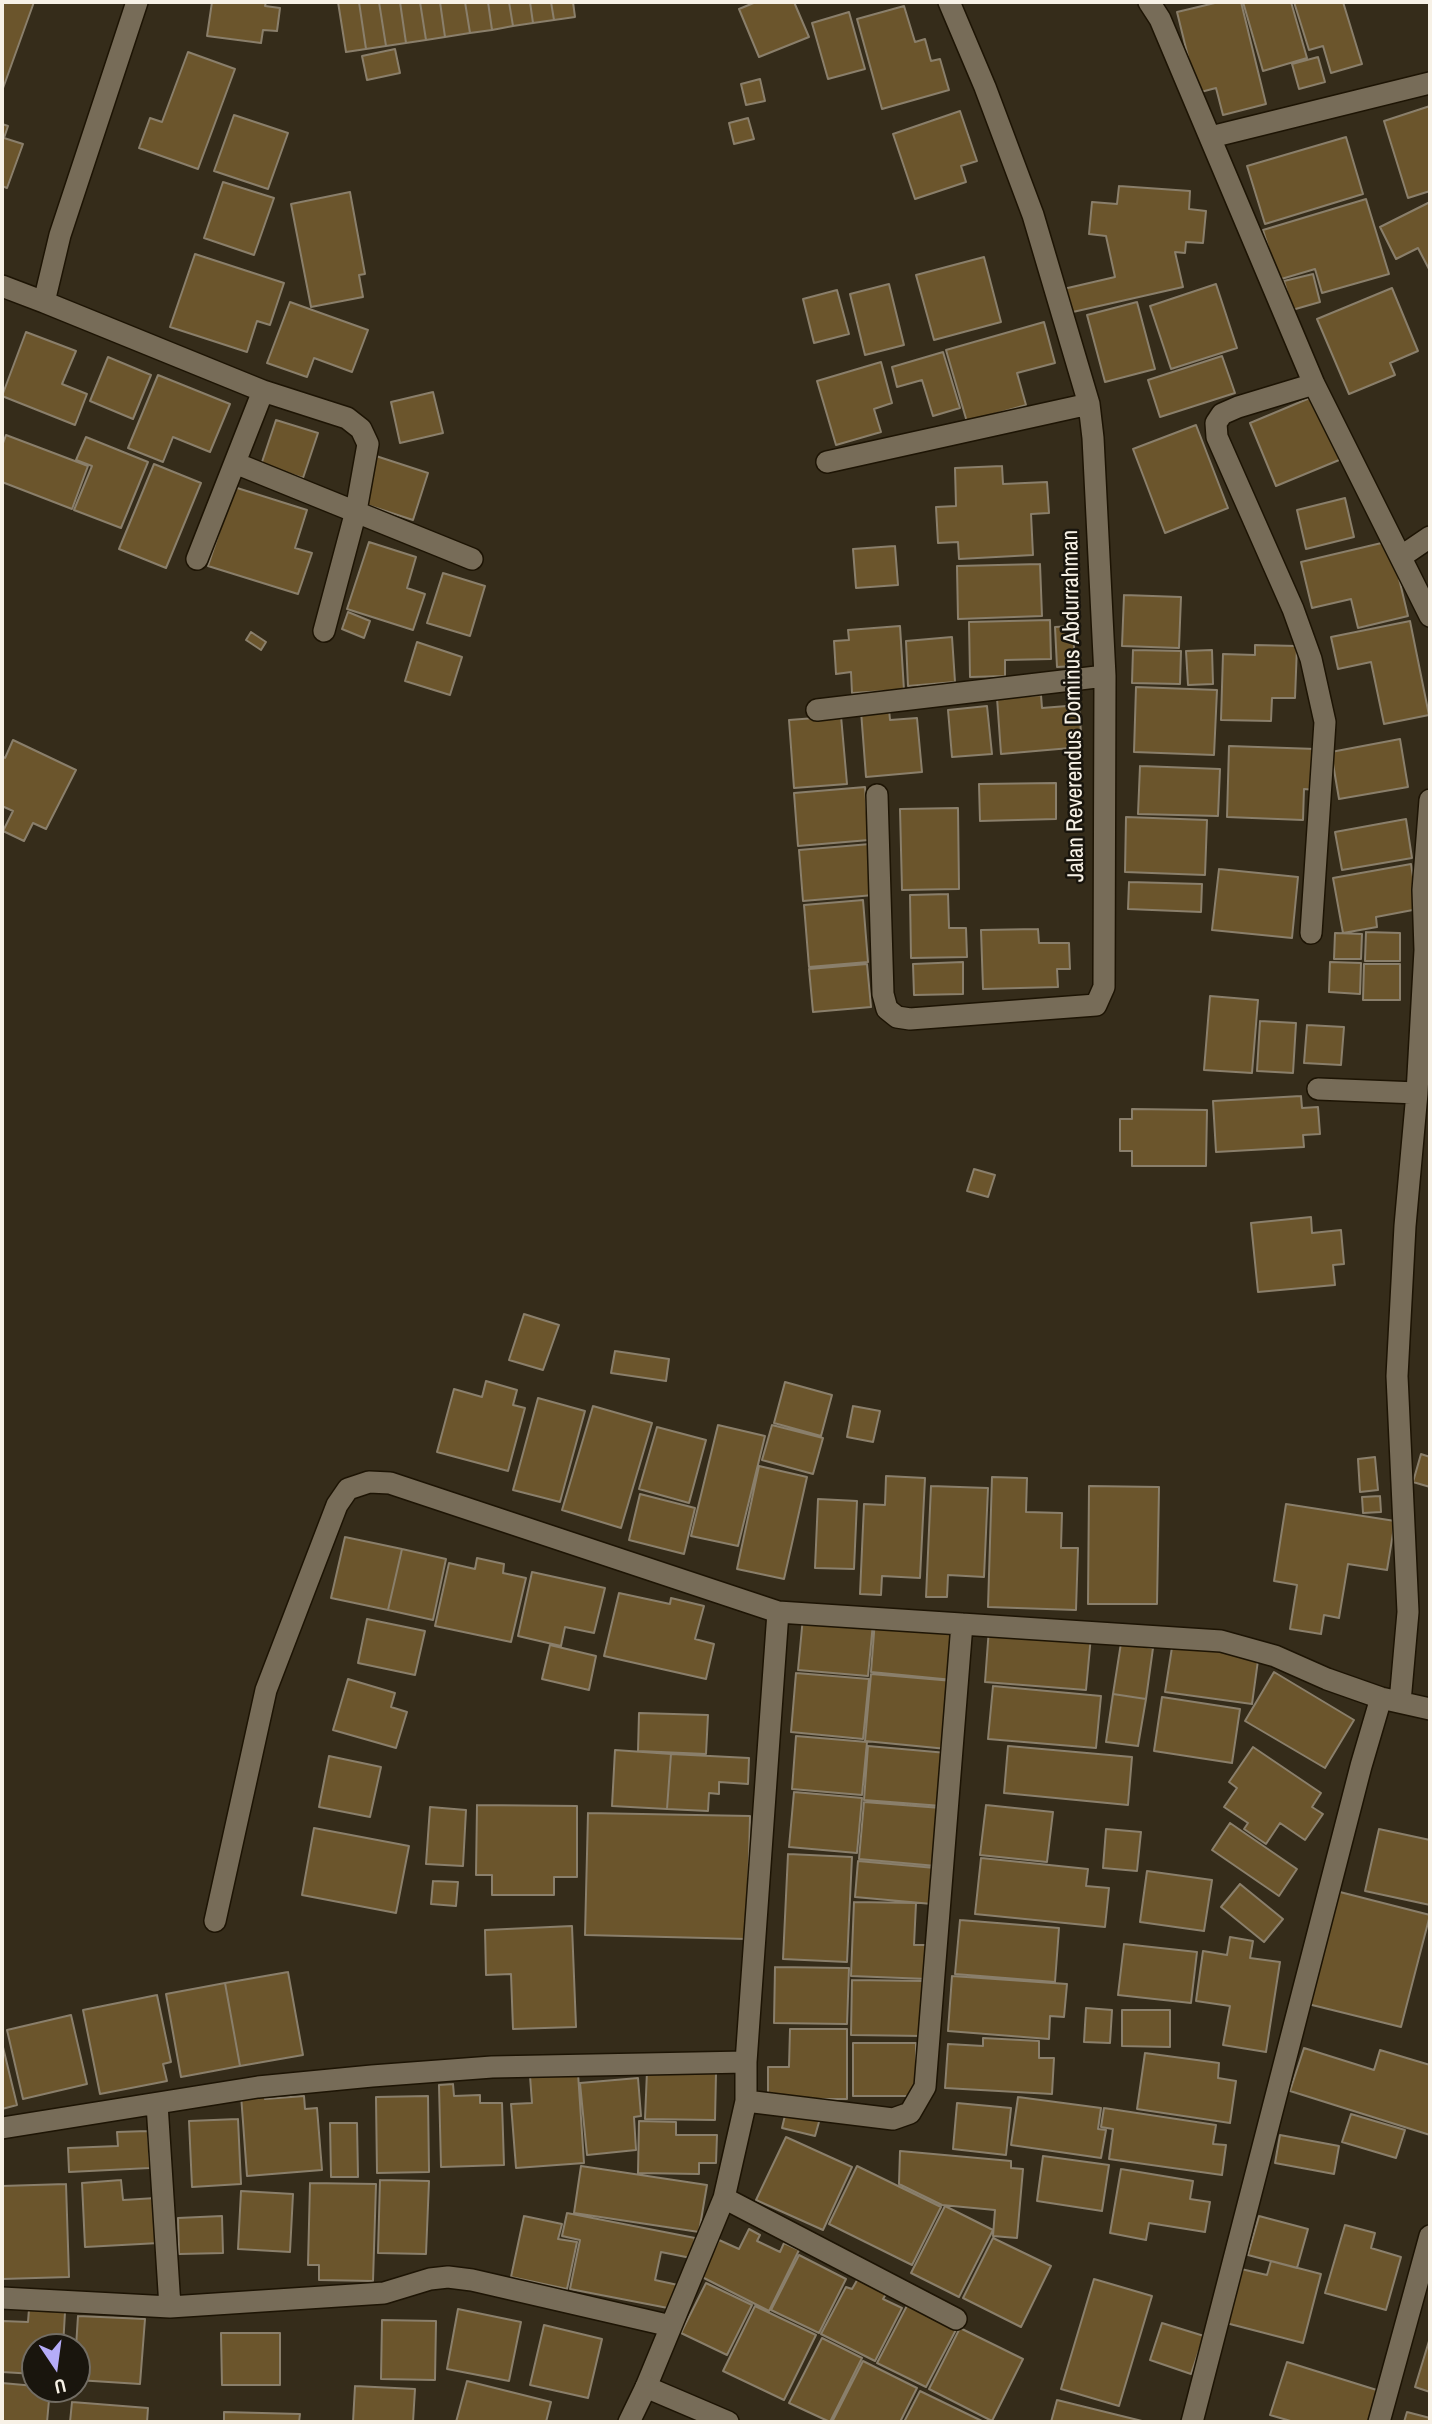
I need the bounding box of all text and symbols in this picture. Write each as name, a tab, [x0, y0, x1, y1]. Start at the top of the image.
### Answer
street label: Jalan Reverendus Dominus Abdurrahman	[1057, 530, 1091, 882]
north arrow	[21, 2333, 91, 2403]
text: U	[52, 2373, 69, 2400]

